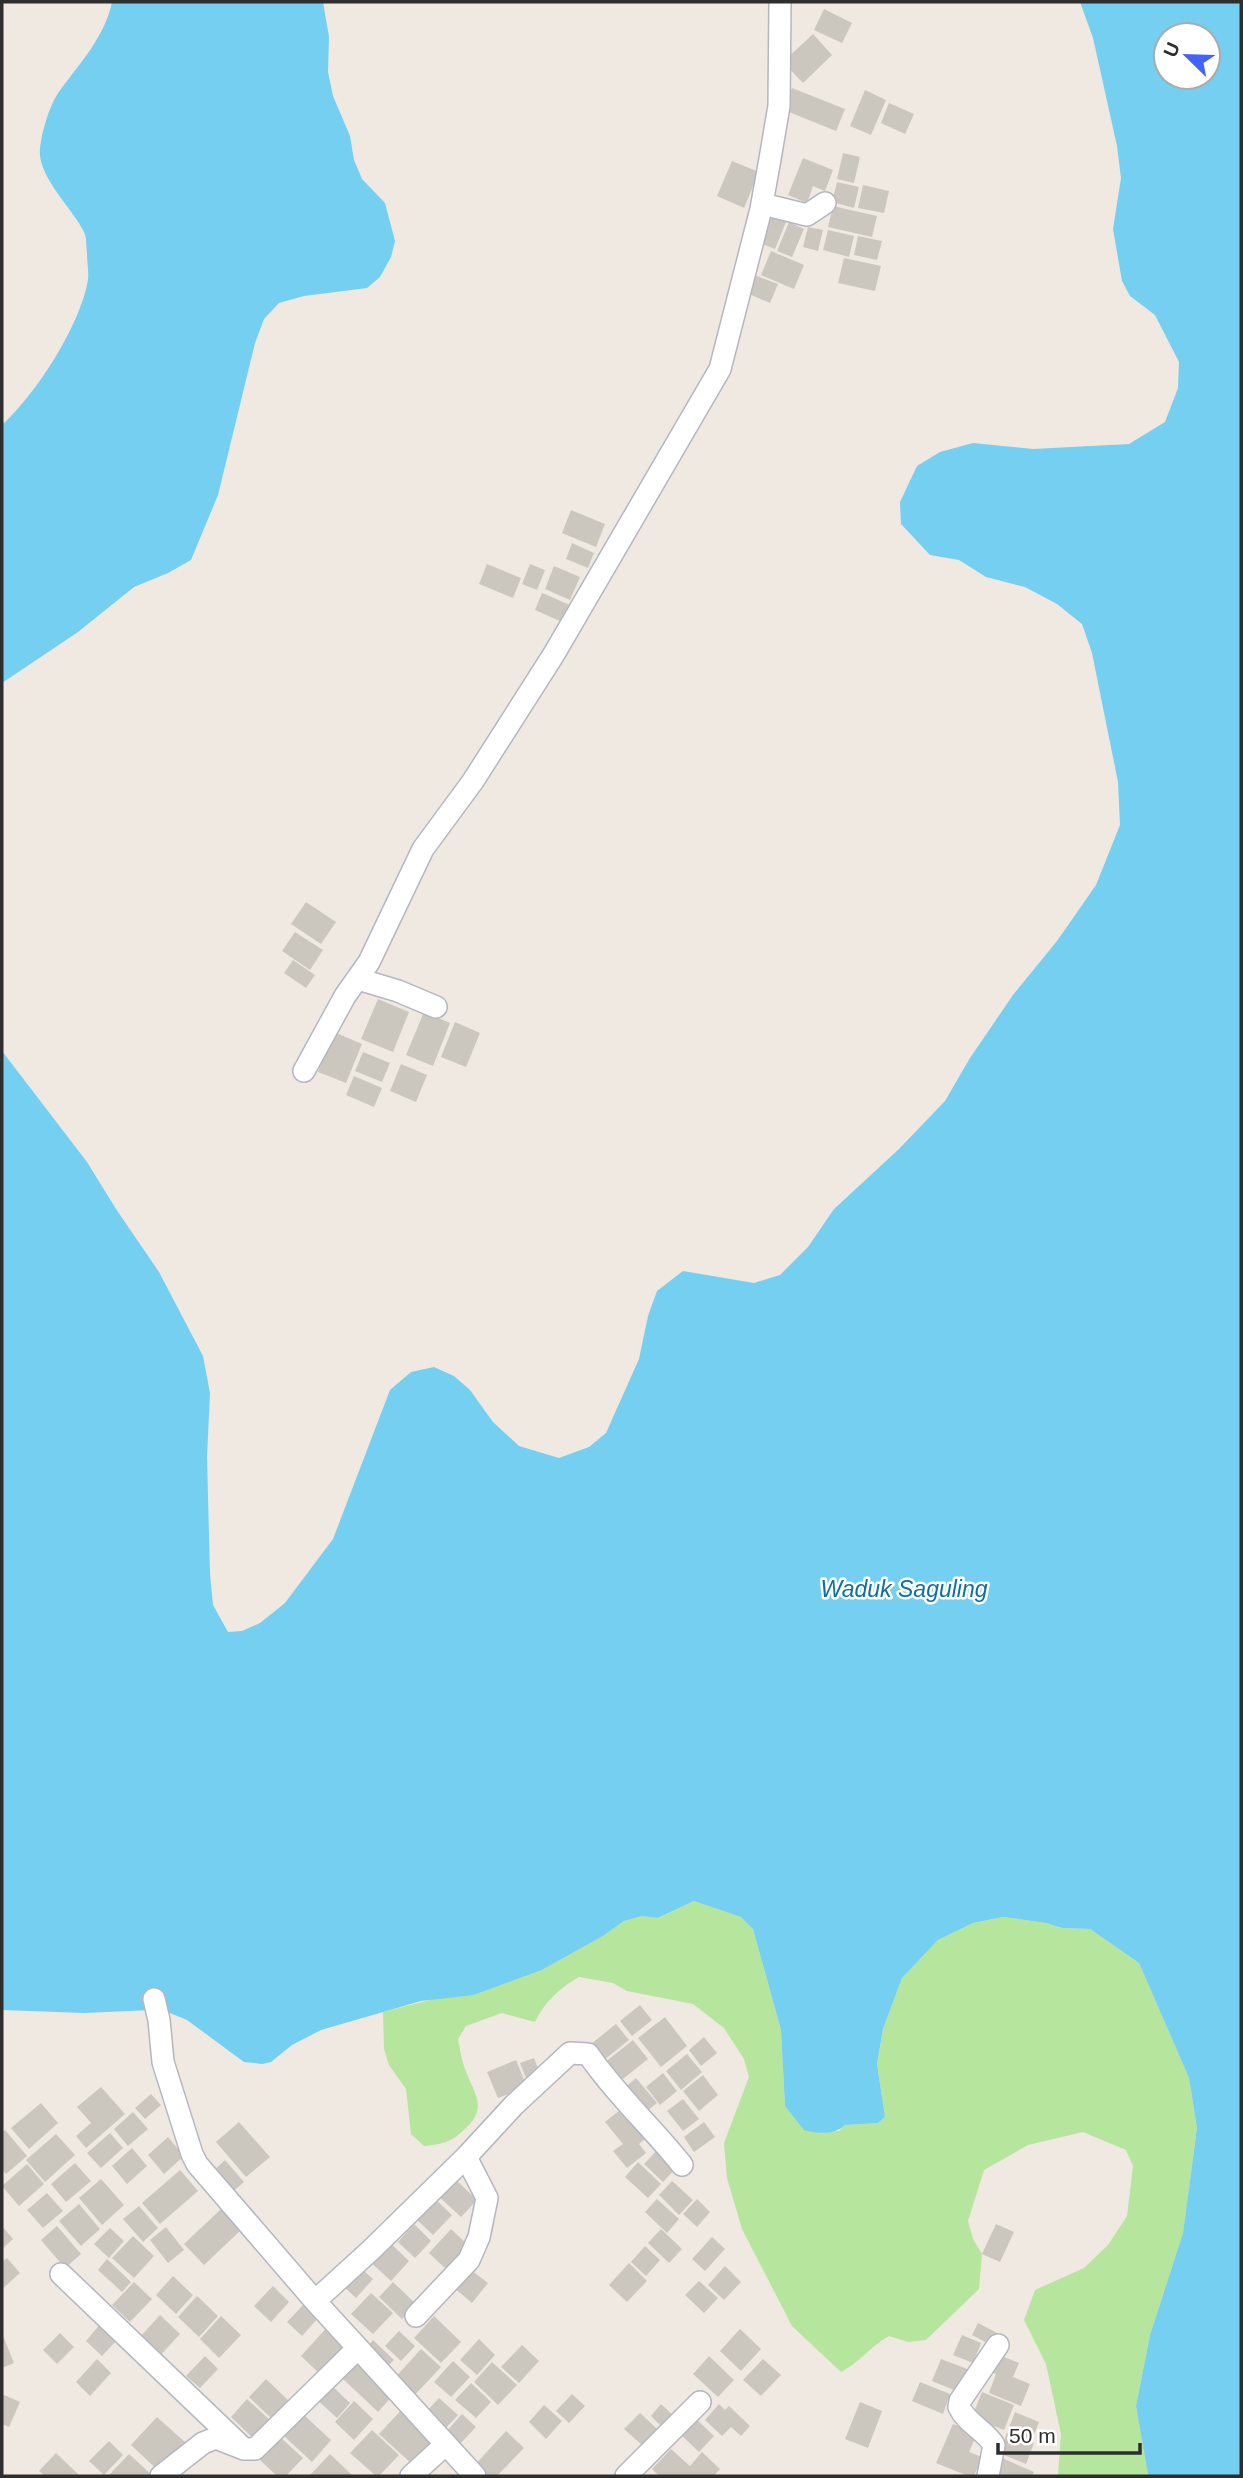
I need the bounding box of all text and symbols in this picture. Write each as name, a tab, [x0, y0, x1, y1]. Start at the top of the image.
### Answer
north arrow	[1152, 21, 1222, 91]
text: U	[1159, 39, 1184, 60]
water label: Waduk Saguling	[820, 1576, 988, 1602]
scale bar	[998, 2412, 1140, 2456]
text: 50 m	[1009, 2424, 1056, 2447]

